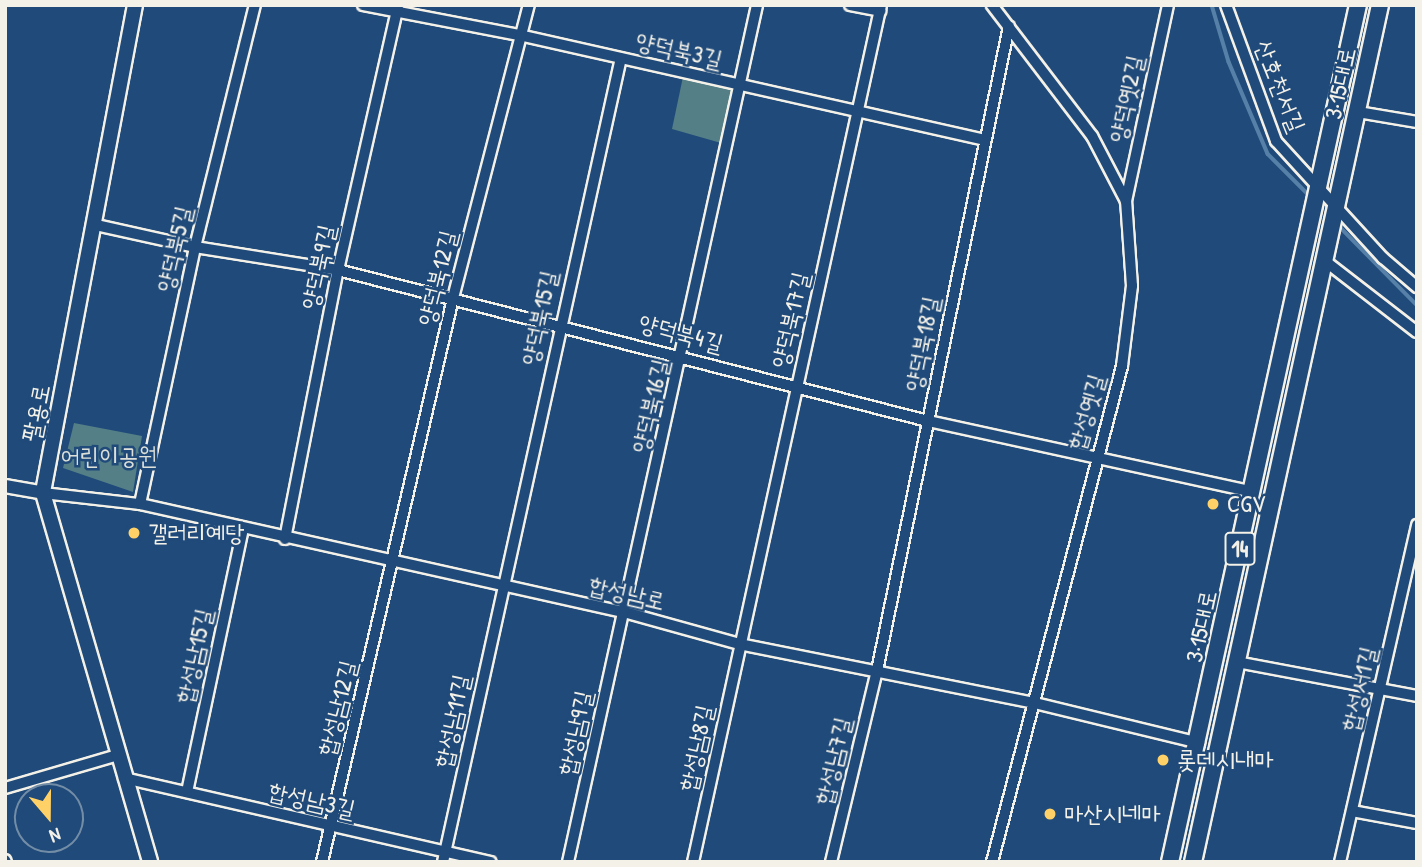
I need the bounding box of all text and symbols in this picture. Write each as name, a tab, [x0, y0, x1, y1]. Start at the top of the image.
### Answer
street label: 양덕북3길	[633, 26, 725, 74]
street label: 산호천서길	[1249, 36, 1311, 136]
street label: 3·15대로	[1318, 44, 1362, 122]
street label: 양덕옛2길	[1103, 53, 1149, 145]
street label: 양덕북5길	[150, 203, 198, 295]
street label: 양덕북9길	[295, 222, 341, 312]
street label: 양덕북12길	[411, 227, 463, 329]
street label: 양덕북15길	[515, 268, 563, 368]
street label: 양덕북17길	[765, 269, 815, 371]
street label: 양덕북18길	[899, 294, 945, 394]
street label: 양덕북4길	[636, 308, 726, 358]
street label: 양덕북16길	[625, 356, 675, 456]
street label: 합성옛길	[1062, 371, 1110, 453]
street label: 팔용로	[16, 382, 56, 444]
park label: 어린이공원	[61, 442, 157, 470]
place label: CGV	[1227, 490, 1265, 518]
marker: CGV	[1205, 496, 1221, 512]
place label: 갤러리예당	[148, 519, 245, 547]
marker: 갤러리예당	[126, 525, 142, 541]
road number: 14	[1224, 530, 1256, 568]
street label: 합성남로	[586, 570, 668, 616]
street label: 3·15대로	[1179, 587, 1223, 665]
street label: 합성남15길	[170, 606, 218, 706]
street label: 합성서1길	[1335, 644, 1383, 734]
street label: 합성남12길	[311, 657, 363, 759]
street label: 합성남11길	[428, 672, 476, 770]
street label: 합성남9길	[552, 688, 598, 778]
street label: 합성남8길	[673, 702, 719, 794]
street label: 합성남7길	[809, 714, 857, 808]
place label: 롯데시내마	[1177, 746, 1274, 774]
marker: 롯데시내마	[1155, 752, 1171, 768]
street label: 합성남3길	[266, 776, 358, 824]
north arrow	[14, 783, 84, 853]
place label: 마산시네마	[1064, 800, 1161, 828]
marker: 마산시네마	[1042, 806, 1058, 822]
text: N	[46, 822, 65, 850]

